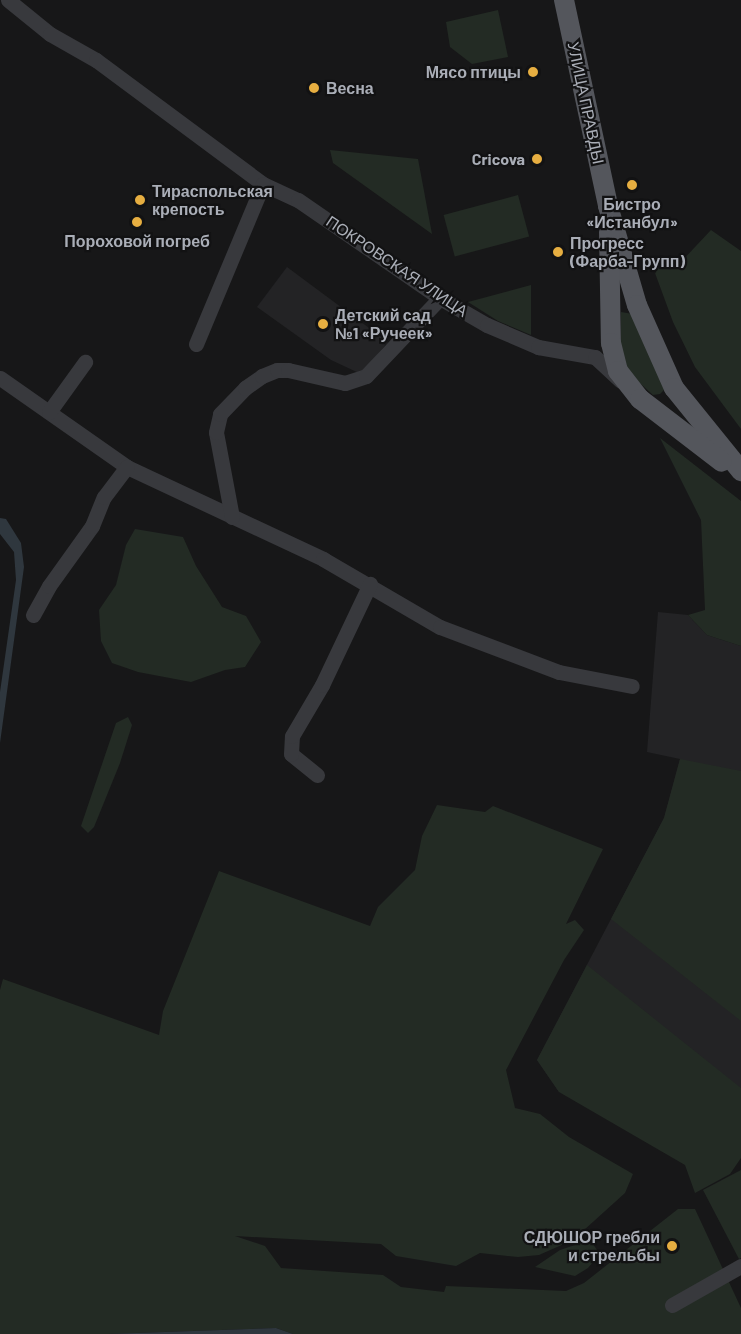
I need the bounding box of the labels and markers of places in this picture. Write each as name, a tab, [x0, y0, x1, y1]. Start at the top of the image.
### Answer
place label: Мясо птицы	[426, 62, 521, 82]
marker: Мясо птицы	[526, 65, 540, 79]
place label: Весна	[326, 78, 374, 98]
marker: Весна	[307, 81, 321, 95]
place label: Cricova	[472, 149, 525, 169]
marker: Cricova	[530, 152, 544, 166]
marker: Бистро «Истанбул»	[625, 178, 639, 192]
place label: Тираспольская крепость	[152, 181, 273, 219]
marker: Тираспольская крепость	[133, 193, 147, 207]
place label: Бистро «Истанбул»	[586, 194, 678, 232]
marker: Пороховой погреб	[130, 215, 144, 229]
place label: Пороховой погреб	[64, 231, 210, 251]
place label: Прогресс (Фарба-Групп)	[570, 233, 685, 271]
marker: Прогресс (Фарба-Групп)	[551, 245, 565, 259]
place label: Детский сад №1 «Ручеек»	[335, 305, 433, 343]
marker: Детский сад №1 «Ручеек»	[316, 317, 330, 331]
place label: СДЮШОР гребли и стрельбы	[524, 1227, 660, 1265]
marker: СДЮШОР гребли и стрельбы	[665, 1239, 679, 1253]

